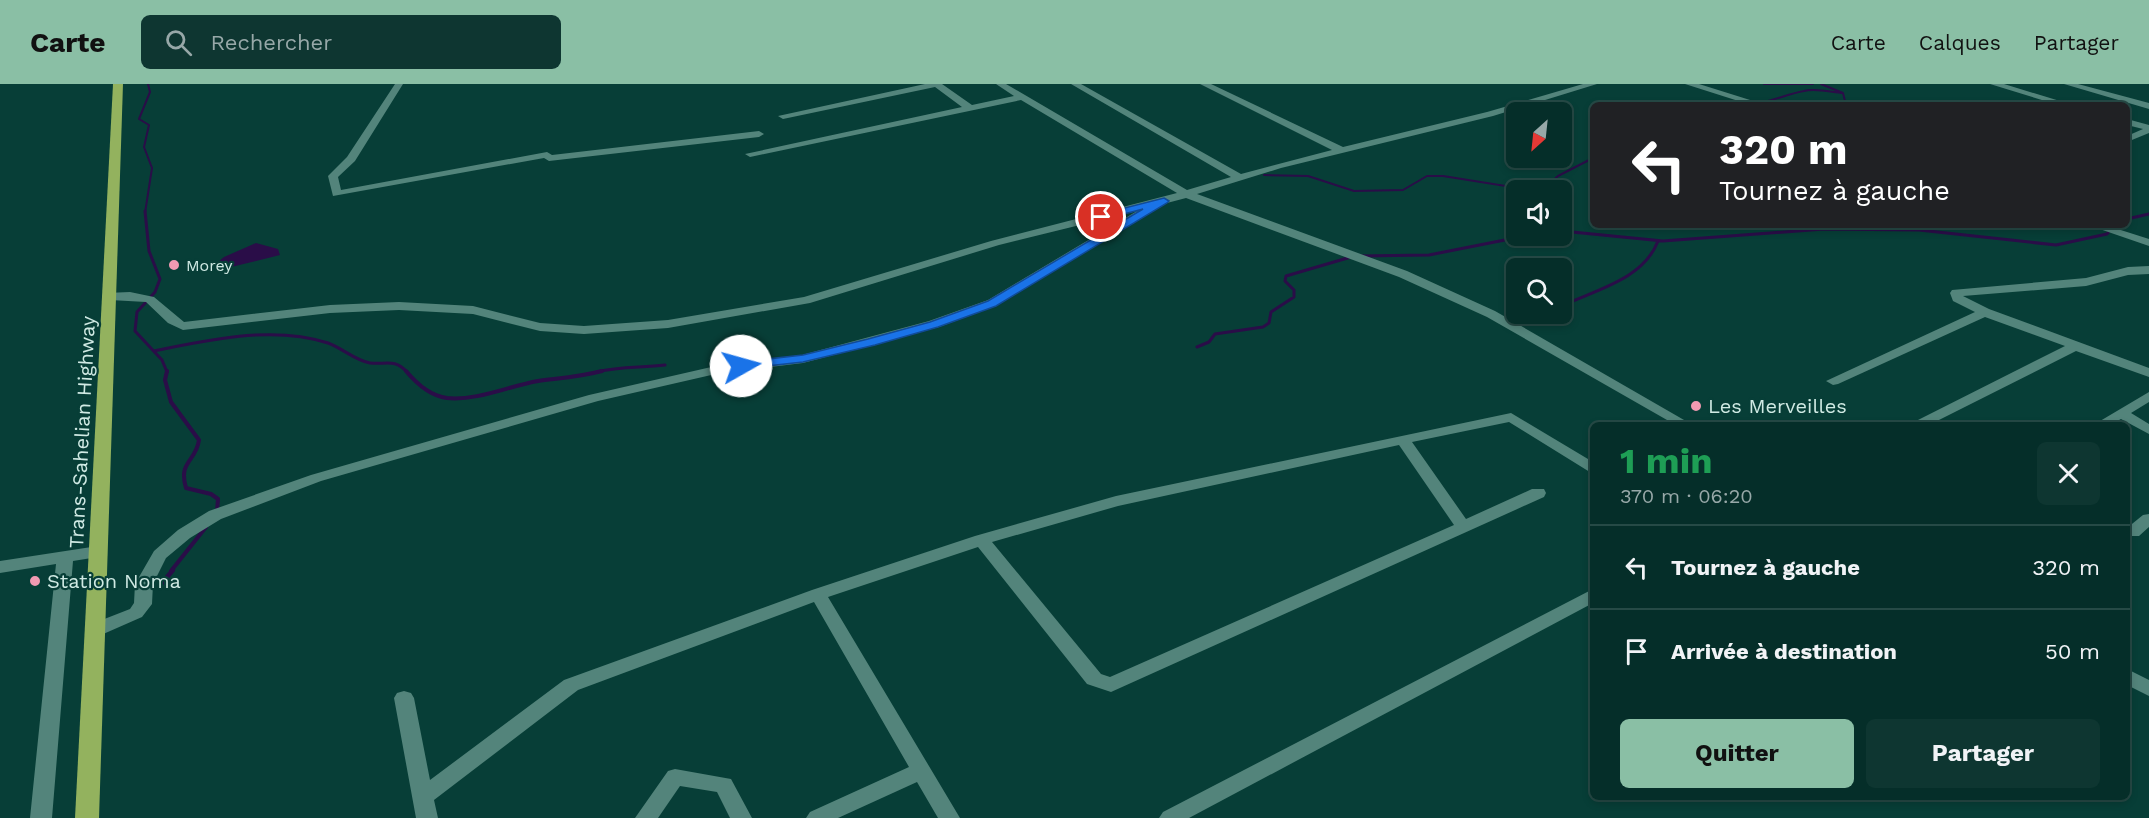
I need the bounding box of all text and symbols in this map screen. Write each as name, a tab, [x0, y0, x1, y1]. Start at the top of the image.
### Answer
search box	[141, 15, 561, 69]
text: Carte	[30, 26, 105, 59]
icon: search	[162, 26, 195, 59]
text: Rechercher	[210, 30, 332, 55]
text: Carte	[1831, 30, 1886, 55]
text: Calques	[1919, 30, 2001, 55]
text: Partager	[2034, 30, 2119, 55]
north arrow	[1506, 102, 1572, 168]
map controls	[1506, 102, 1572, 324]
text: 320 m	[1719, 125, 1848, 174]
icon: left	[1620, 126, 1698, 204]
text: Tournez à gauche	[1719, 175, 1950, 207]
button: sound	[1506, 180, 1572, 246]
pin	[1075, 191, 1126, 242]
icon: arrive	[1084, 200, 1117, 233]
place label: Morey	[186, 256, 233, 275]
marker: Morey	[167, 258, 181, 272]
button: search	[1506, 258, 1572, 324]
street label: Trans-Sahelian Highway	[64, 314, 100, 549]
position arrow	[709, 334, 773, 398]
place label: Les Merveilles	[1708, 394, 1847, 418]
marker: Les Merveilles	[1689, 399, 1703, 413]
text: 1 min	[1620, 440, 1712, 482]
button: close	[2037, 442, 2100, 505]
text: 370 m · 06:20	[1620, 484, 1753, 508]
icon: left	[1620, 551, 1653, 584]
text: Tournez à gauche	[1671, 555, 1860, 580]
text: 320 m	[2032, 555, 2100, 580]
place label: Station Noma	[47, 569, 181, 593]
marker: Station Noma	[28, 574, 42, 588]
icon: arrive	[1620, 635, 1653, 668]
text: Arrivée à destination	[1671, 639, 1897, 664]
text: 50 m	[2045, 639, 2100, 664]
button: Quitter	[1620, 719, 1854, 788]
button: Partager	[1866, 719, 2100, 788]

